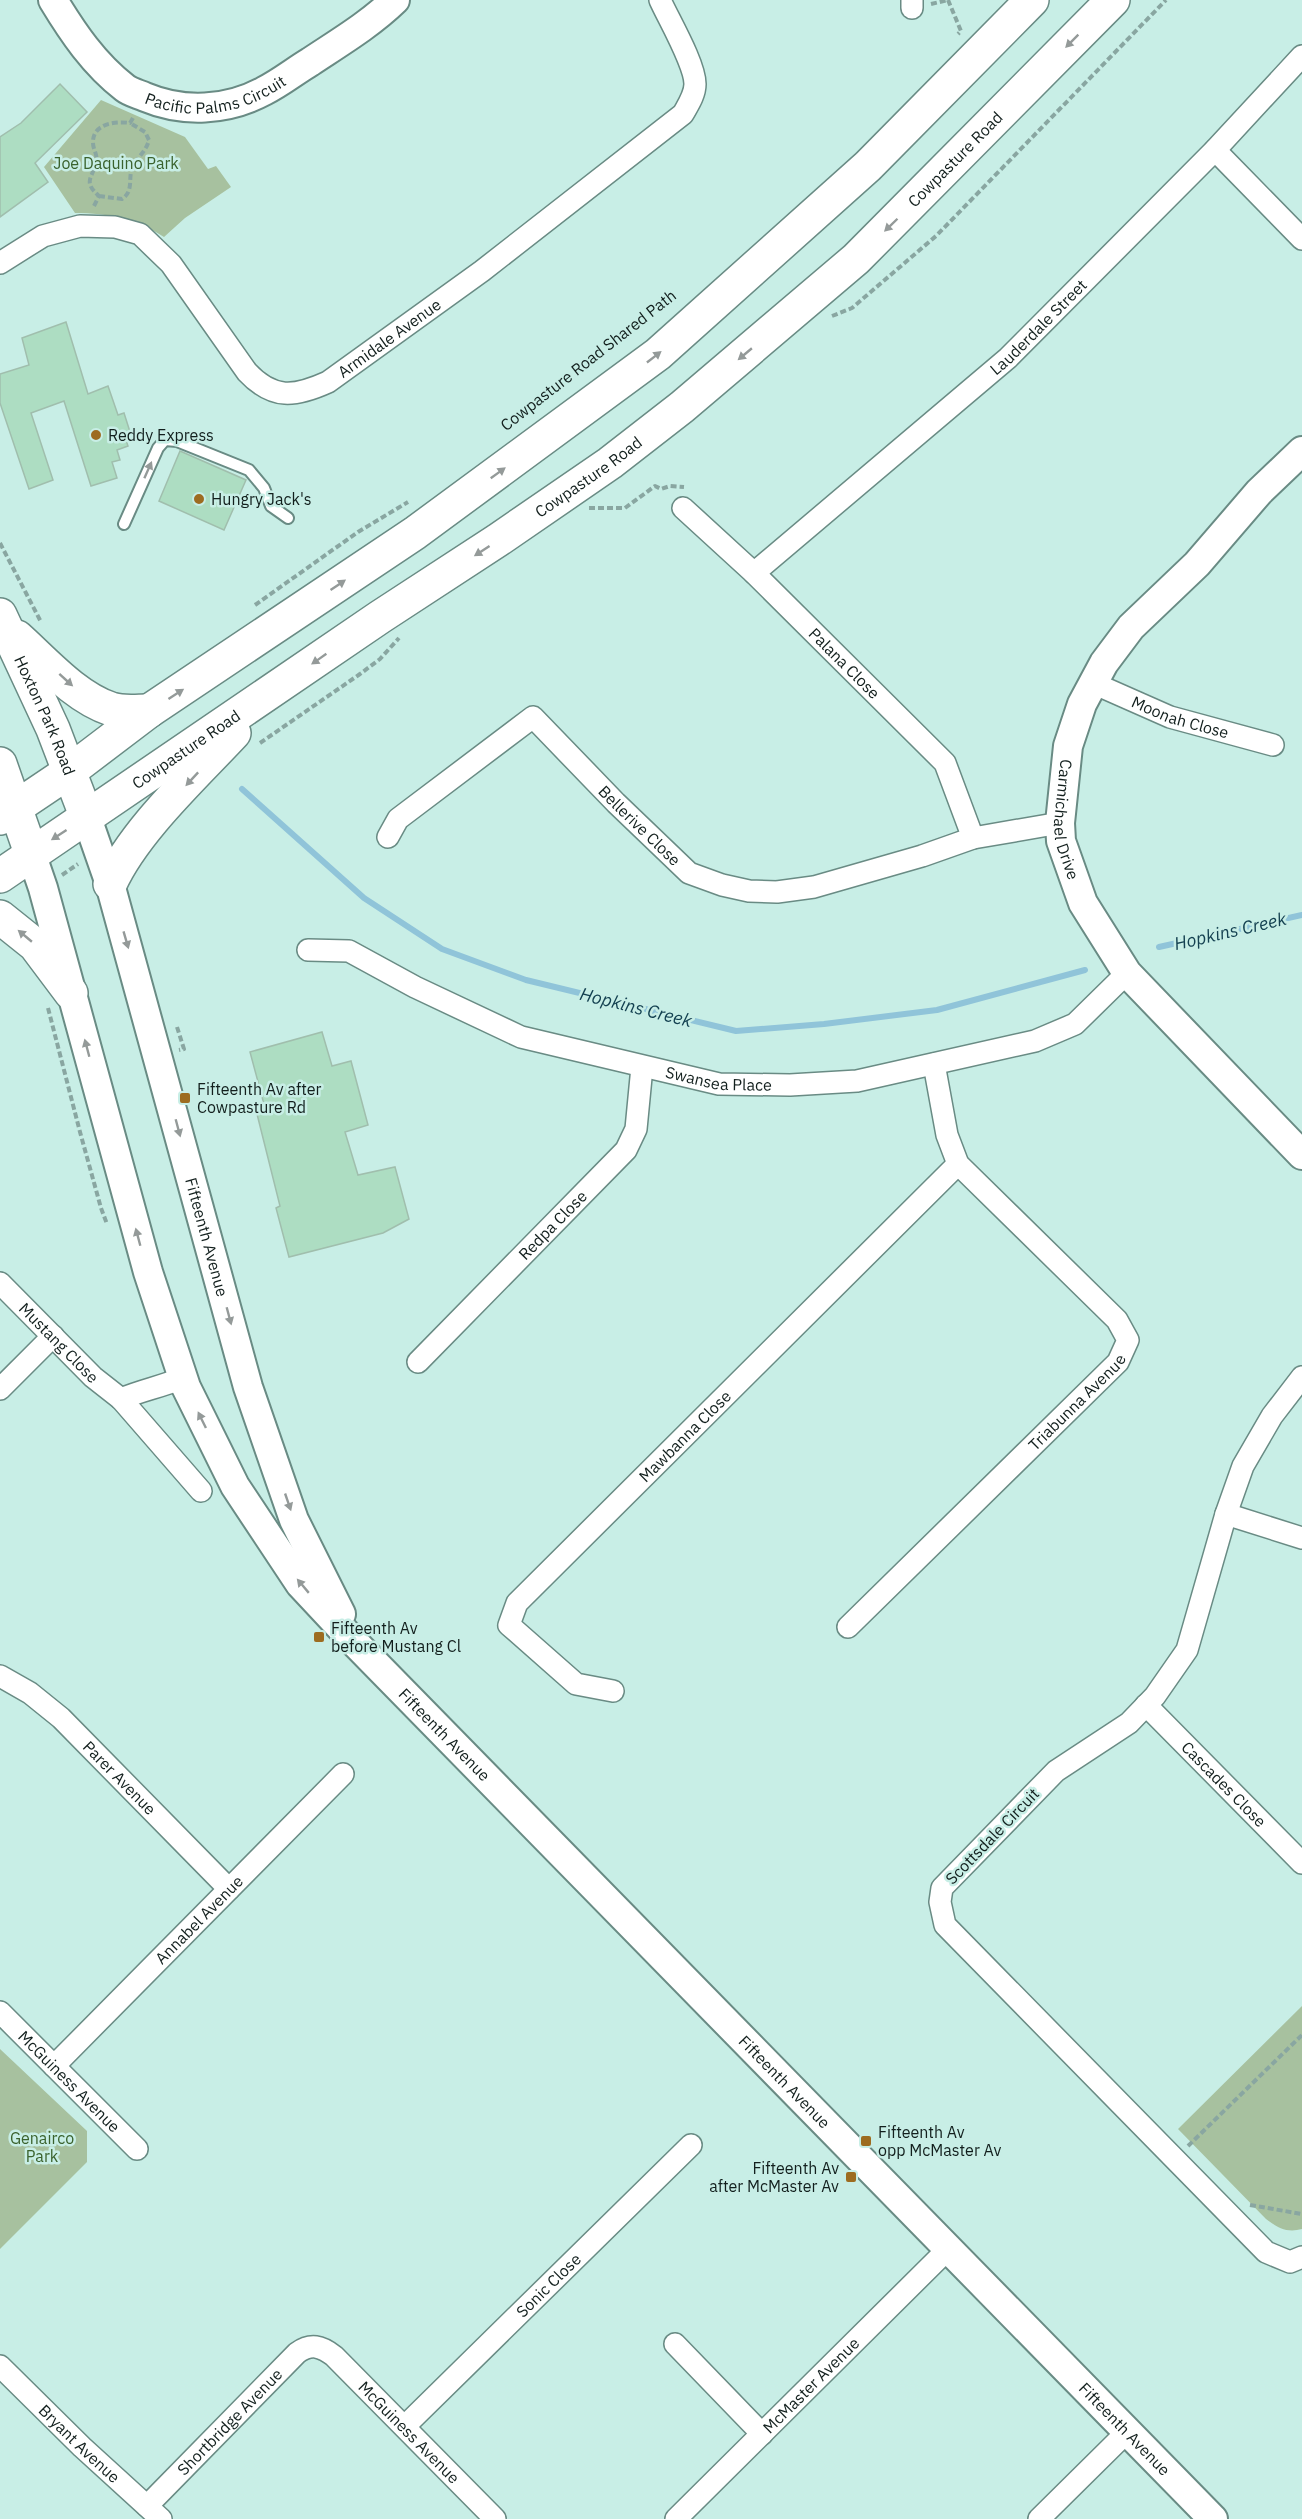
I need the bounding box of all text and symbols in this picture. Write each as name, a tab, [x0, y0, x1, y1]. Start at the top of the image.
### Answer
one-way arrow	[1065, 34, 1079, 48]
street label: Pacific Palms Circuit	[142, 71, 290, 118]
street label: Cowpasture Road	[903, 107, 1007, 211]
park label: Joe Daquino Park	[53, 153, 179, 173]
one-way arrow	[884, 217, 898, 231]
street label: Lauderdale Street	[986, 275, 1091, 379]
street label: Cowpasture Road Shared Path	[496, 285, 680, 435]
street label: Armidale Avenue	[334, 294, 445, 382]
one-way arrow	[738, 347, 753, 360]
one-way arrow	[646, 351, 661, 363]
place label: Reddy Express	[108, 425, 214, 445]
marker: Reddy Express	[89, 428, 103, 442]
street label: Cowpasture Road	[531, 432, 646, 522]
one-way arrow	[143, 461, 153, 479]
one-way arrow	[490, 468, 505, 480]
place label: Hungry Jack's	[211, 489, 312, 509]
marker: Hungry Jack's	[192, 492, 206, 506]
one-way arrow	[474, 545, 490, 557]
one-way arrow	[330, 580, 346, 591]
street label: Palana Close	[805, 623, 884, 703]
street label: Hoxton Park Road	[10, 652, 80, 778]
one-way arrow	[312, 653, 328, 665]
one-way arrow	[59, 673, 74, 687]
one-way arrow	[168, 688, 184, 699]
street label: Moonah Close	[1129, 691, 1231, 743]
street label: Cowpasture Road	[128, 705, 244, 793]
street label: Carmichael Drive	[1050, 758, 1084, 882]
one-way arrow	[186, 771, 199, 786]
street label: Bellerive Close	[594, 781, 685, 870]
one-way arrow	[51, 830, 67, 841]
water label: Hopkins Creek	[1172, 907, 1289, 955]
one-way arrow	[17, 930, 33, 943]
one-way arrow	[122, 931, 131, 949]
water label: Hopkins Creek	[578, 982, 695, 1032]
one-way arrow	[81, 1039, 91, 1058]
street label: Swansea Place	[664, 1062, 772, 1095]
place label: Fifteenth Av after Cowpasture Rd	[197, 1079, 321, 1117]
marker: Fifteenth Av after Cowpasture Rd	[178, 1091, 192, 1105]
one-way arrow	[174, 1119, 183, 1137]
street label: Fifteenth Avenue	[181, 1175, 233, 1299]
street label: Redpa Close	[514, 1186, 591, 1264]
one-way arrow	[133, 1227, 142, 1245]
street label: Mustang Close	[15, 1298, 103, 1387]
one-way arrow	[225, 1307, 234, 1325]
street label: Triabunna Avenue	[1024, 1351, 1130, 1455]
street label: Mawbanna Close	[634, 1386, 735, 1486]
one-way arrow	[198, 1412, 207, 1429]
one-way arrow	[284, 1493, 294, 1511]
one-way arrow	[297, 1578, 310, 1594]
place label: Fifteenth Av before Mustang Cl	[331, 1618, 461, 1656]
marker: Fifteenth Av before Mustang Cl	[312, 1630, 326, 1644]
street label: Fifteenth Avenue	[395, 1684, 495, 1785]
street label: Parer Avenue	[79, 1737, 161, 1819]
street label: Cascades Close	[1177, 1737, 1271, 1831]
street label: Scottsdale Circuit	[941, 1784, 1043, 1888]
street label: Annabel Avenue	[151, 1871, 247, 1968]
street label: McGuiness Avenue	[14, 2026, 125, 2137]
street label: Fifteenth Avenue	[735, 2031, 835, 2133]
place label: Fifteenth Av opp McMaster Av	[878, 2122, 1001, 2160]
park label: Genairco Park	[10, 2128, 74, 2166]
marker: Fifteenth Av opp McMaster Av	[859, 2134, 873, 2148]
place label: Fifteenth Av after McMaster Av	[709, 2158, 839, 2196]
marker: Fifteenth Av after McMaster Av	[844, 2170, 858, 2184]
street label: Sonic Close	[512, 2249, 585, 2321]
street label: McMaster Avenue	[758, 2333, 863, 2437]
street label: Shortbridge Avenue	[173, 2364, 287, 2479]
street label: McGuiness Avenue	[354, 2377, 464, 2488]
street label: Fifteenth Avenue	[1075, 2378, 1175, 2480]
street label: Bryant Avenue	[35, 2400, 124, 2487]

